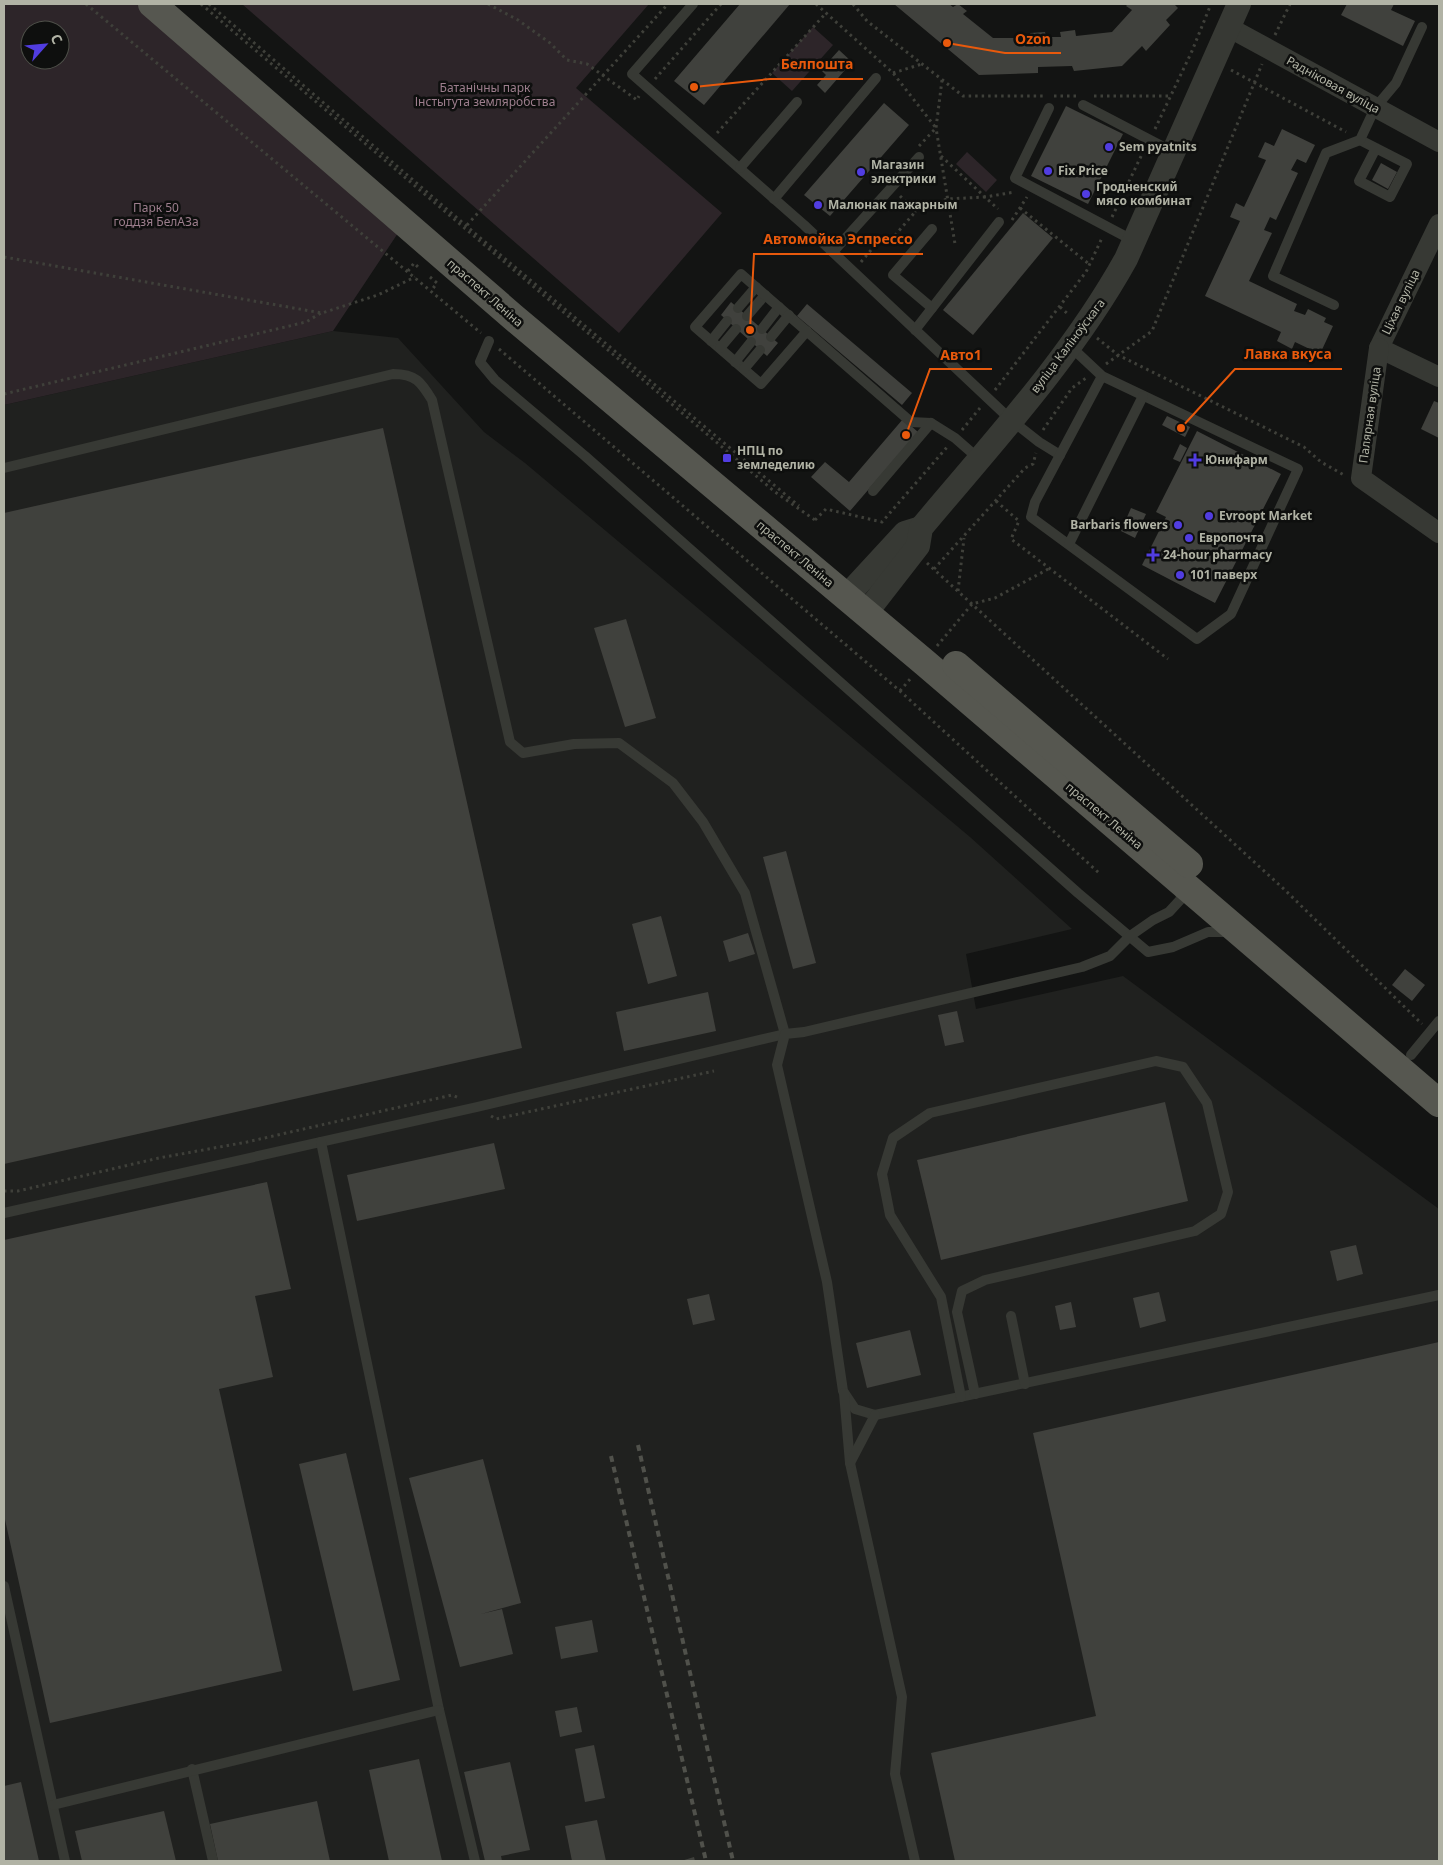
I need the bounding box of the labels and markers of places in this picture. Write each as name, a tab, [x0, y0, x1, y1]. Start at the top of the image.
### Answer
callout: Ozon	[1005, 24, 1061, 53]
callout: Белпошта	[770, 50, 863, 79]
place label: Sem pyatnits	[1119, 138, 1197, 155]
marker: Sem pyatnits	[1103, 141, 1115, 153]
place label: Магазин электрики	[871, 156, 936, 187]
place label: Fix Price	[1058, 162, 1108, 179]
marker: Fix Price	[1042, 165, 1054, 177]
marker: Магазин электрики	[855, 166, 867, 178]
place label: Гродненский мясо комбинат	[1096, 178, 1191, 209]
marker: Гродненский мясо комбинат	[1080, 188, 1092, 200]
place label: Малюнак пажарным	[828, 196, 958, 213]
marker: Малюнак пажарным	[812, 199, 824, 211]
callout: Автомойка Эспрессо	[754, 225, 923, 254]
callout: Авто1	[930, 340, 992, 369]
callout: Лавка вкуса	[1235, 340, 1342, 369]
place label: НПЦ по земледелию	[737, 442, 815, 473]
place label: Юнифарм	[1205, 451, 1268, 468]
marker: НПЦ по земледелию	[721, 452, 733, 464]
marker: Юнифарм	[1189, 454, 1201, 466]
place label: Evroopt Market	[1219, 507, 1312, 524]
marker: Evroopt Market	[1203, 510, 1215, 522]
place label: Barbaris flowers	[1070, 516, 1168, 533]
marker: Barbaris flowers	[1172, 519, 1184, 531]
place label: Европочта	[1199, 529, 1264, 546]
marker: Европочта	[1183, 532, 1195, 544]
place label: 24-hour pharmacy	[1163, 546, 1272, 563]
marker: 24-hour pharmacy	[1147, 549, 1159, 561]
place label: 101 паверх	[1190, 566, 1257, 583]
marker: 101 паверх	[1174, 569, 1186, 581]

